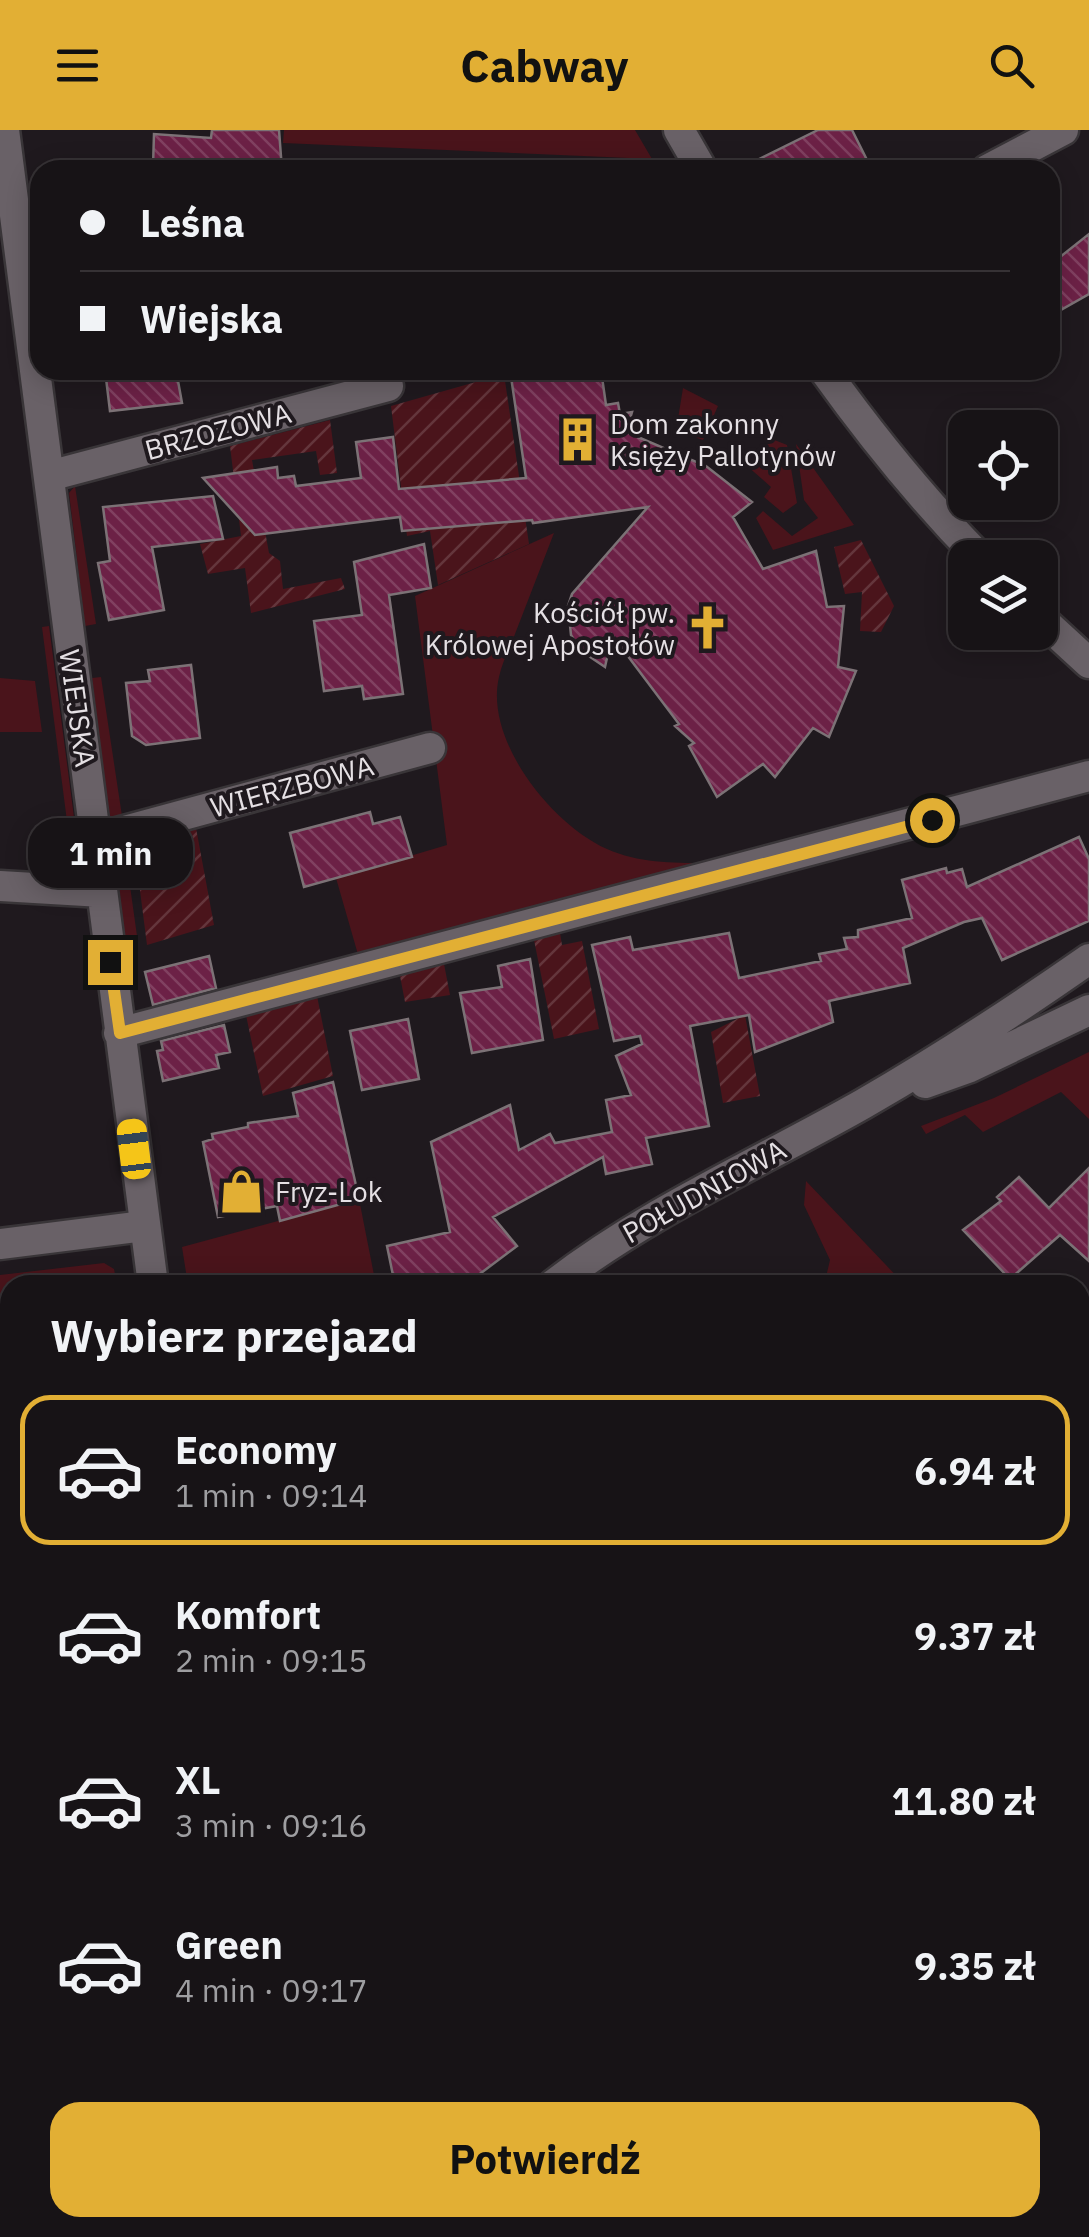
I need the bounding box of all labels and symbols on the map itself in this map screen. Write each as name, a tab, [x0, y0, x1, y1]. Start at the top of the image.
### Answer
street label: BRZOZOWA	[141, 394, 295, 468]
place label: Dom zakonny Księży Pallotynów	[610, 405, 836, 474]
building icon: Dom zakonny Księży Pallotynów	[553, 415, 601, 463]
place label: Kościół pw. Królowej Apostołów	[425, 594, 675, 663]
church icon: Kościół pw. Królowej Apostołów	[684, 604, 732, 652]
street label: WIEJSKA	[51, 647, 105, 769]
street label: WIERZBOWA	[206, 746, 378, 826]
route start	[910, 798, 955, 843]
callout: 1 min	[28, 817, 192, 887]
route end	[88, 940, 133, 985]
car	[115, 1117, 153, 1181]
street label: POŁUDNIOWA	[616, 1131, 792, 1251]
shop icon: Fryz-Lok	[218, 1167, 266, 1215]
place label: Fryz-Lok	[275, 1173, 383, 1210]

